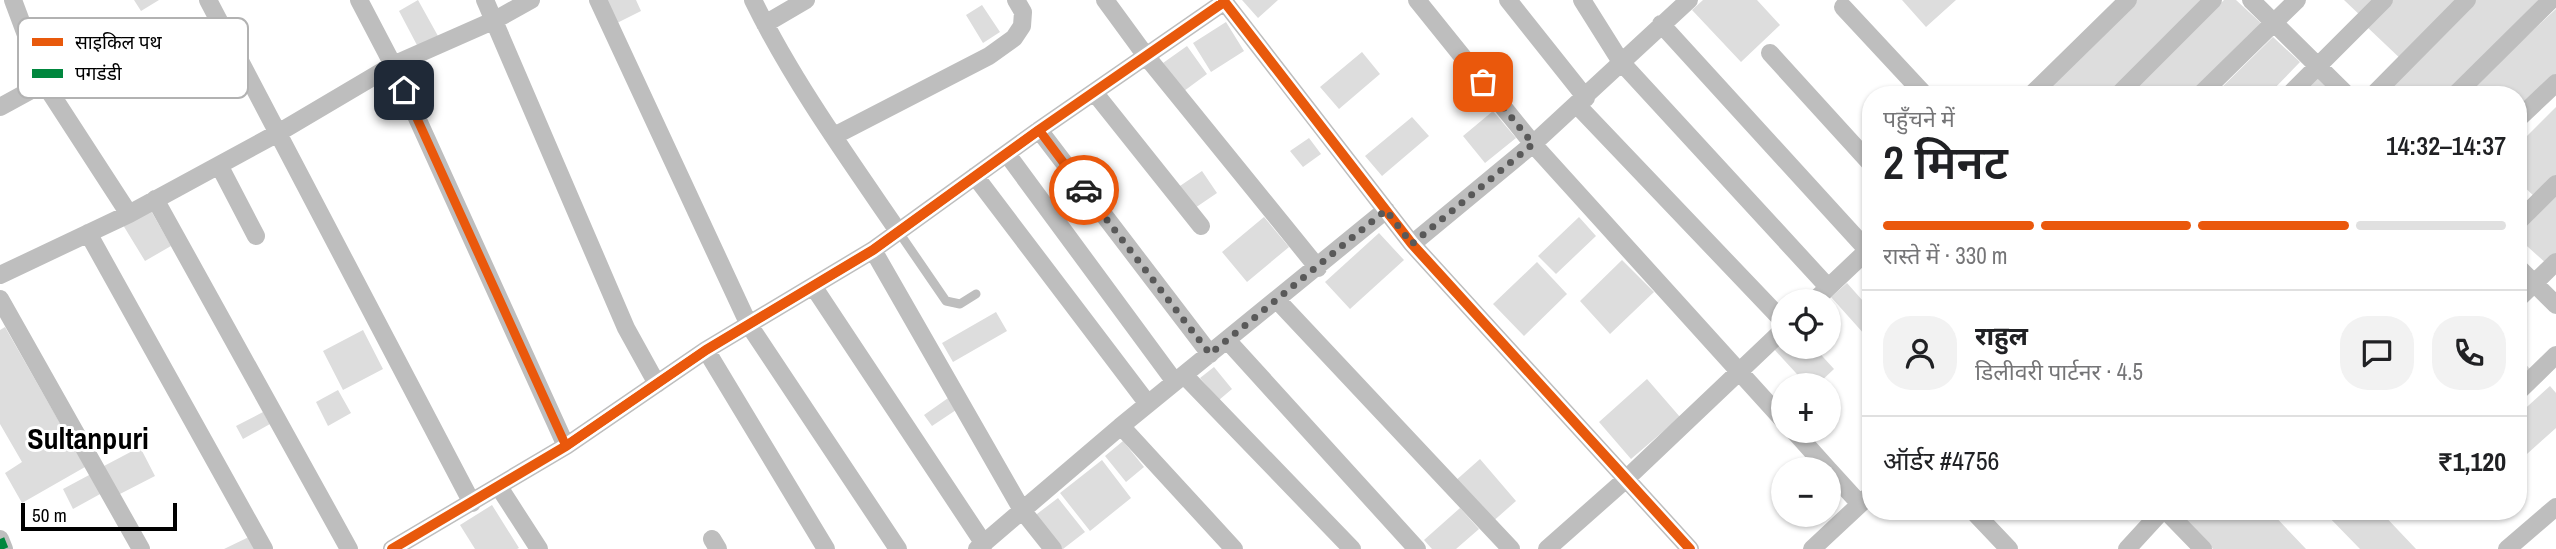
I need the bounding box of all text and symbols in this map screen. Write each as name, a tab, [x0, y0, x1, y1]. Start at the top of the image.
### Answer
legend	[18, 18, 248, 98]
text: साइकिल पथ	[75, 29, 163, 55]
pin	[1453, 52, 1513, 112]
text: पगडंडी	[75, 60, 123, 86]
pin	[374, 60, 434, 120]
icon: bag	[1464, 63, 1502, 101]
icon: home	[385, 71, 423, 109]
text: पहुँचने में	[1883, 103, 1955, 134]
text: 14:32–14:37	[2386, 128, 2506, 163]
text: 2 मिनट	[1883, 131, 2008, 193]
courier	[1049, 155, 1119, 225]
icon: car	[1065, 171, 1103, 209]
text: रास्ते में · 330 m	[1883, 240, 2008, 271]
map controls	[1771, 289, 1841, 527]
button: locate	[1771, 289, 1841, 359]
button: person	[1883, 316, 1957, 390]
button: chat	[2340, 316, 2414, 390]
button: phone	[2432, 316, 2506, 390]
text: राहुल	[1975, 318, 2028, 353]
text: डिलीवरी पार्टनर · 4.5	[1975, 356, 2143, 387]
button: +	[1771, 373, 1841, 443]
district label: Sultanpuri	[27, 418, 149, 458]
text: ऑर्डर #4756	[1883, 443, 1999, 478]
text: ₹1,120	[2438, 444, 2506, 479]
button: −	[1771, 457, 1841, 527]
scale bar	[21, 500, 177, 532]
text: 50 m	[32, 502, 67, 528]

